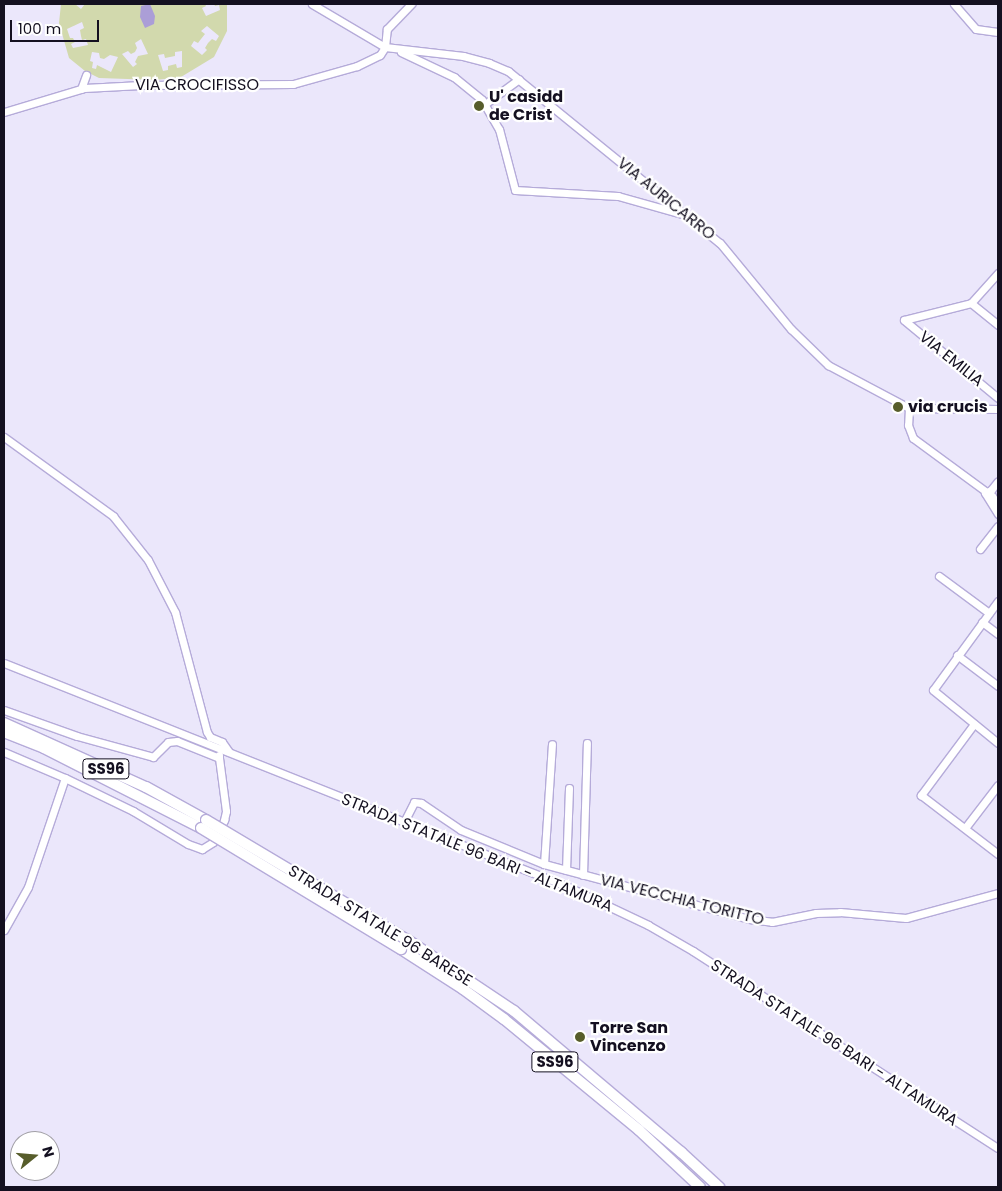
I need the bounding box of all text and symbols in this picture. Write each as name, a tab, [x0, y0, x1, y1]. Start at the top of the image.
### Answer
scale bar	[12, 10, 101, 42]
text: 100 m	[18, 18, 61, 39]
street label: VIA CROCIFISSO	[135, 75, 259, 95]
place label: U' casidd de Crist	[489, 87, 563, 125]
marker: U' casidd de Crist	[473, 100, 485, 112]
street label: VIA AURICARRO	[613, 154, 719, 244]
street label: VIA EMILIA	[915, 327, 987, 391]
place label: via crucis	[908, 397, 988, 417]
marker: via crucis	[892, 401, 904, 413]
road number: SS96	[82, 756, 130, 782]
street label: STRADA STATALE 96 BARI - ALTAMURA	[339, 790, 615, 916]
street label: STRADA STATALE 96 BARESE	[284, 861, 476, 991]
street label: VIA VECCHIA TORITTO	[598, 870, 766, 930]
street label: STRADA STATALE 96 BARI - ALTAMURA	[707, 956, 961, 1130]
place label: Torre San Vincenzo	[590, 1018, 668, 1056]
marker: Torre San Vincenzo	[574, 1031, 586, 1043]
road number: SS96	[531, 1050, 579, 1074]
north arrow	[10, 1131, 60, 1181]
text: N	[37, 1144, 59, 1160]

